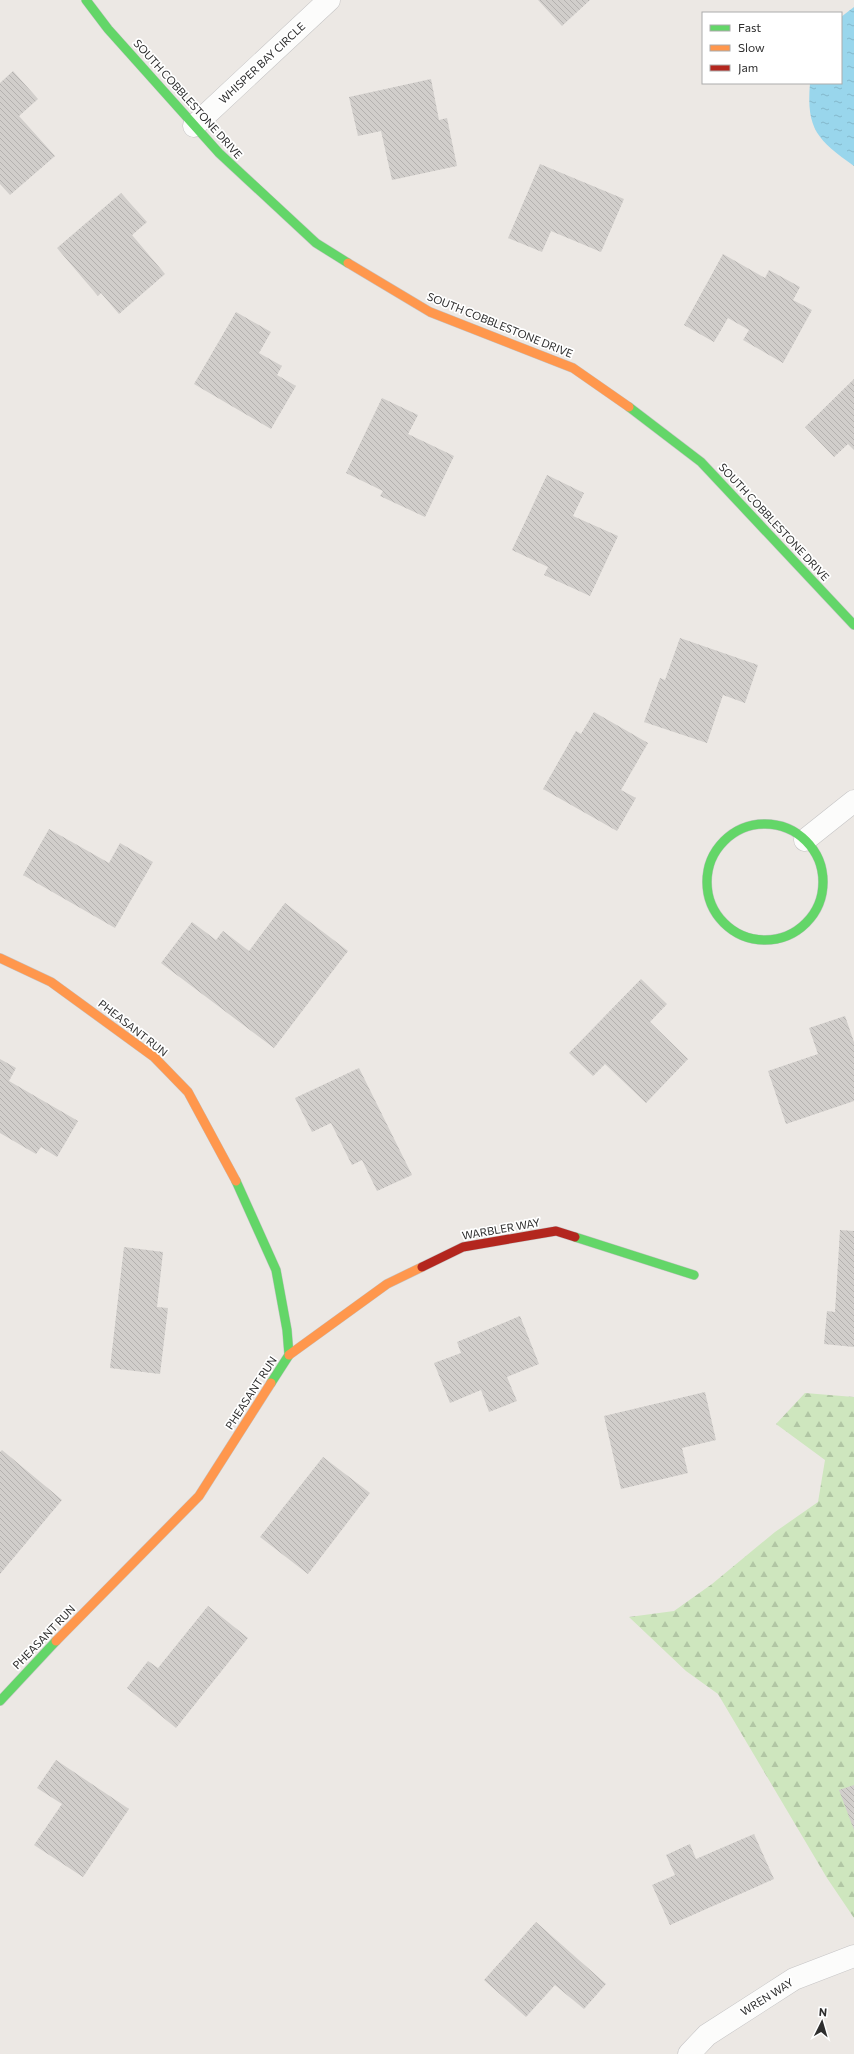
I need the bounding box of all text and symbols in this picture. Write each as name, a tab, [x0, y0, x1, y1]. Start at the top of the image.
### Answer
legend	[702, 12, 842, 84]
street label: WHISPER BAY CIRCLE	[216, 19, 307, 106]
text: Fast	[738, 20, 761, 34]
street label: SOUTH COBBLESTONE DRIVE	[131, 36, 245, 161]
text: Slow	[738, 40, 765, 54]
text: Jam	[738, 60, 758, 75]
street label: SOUTH COBBLESTONE DRIVE	[425, 289, 575, 360]
street label: SOUTH COBBLESTONE DRIVE	[716, 460, 832, 583]
street label: PHEASANT RUN	[96, 997, 171, 1059]
street label: WARBLER WAY	[461, 1215, 541, 1242]
street label: PHEASANT RUN	[222, 1354, 279, 1432]
street label: PHEASANT RUN	[10, 1602, 78, 1671]
street label: WREN WAY	[738, 1975, 796, 2018]
north arrow	[802, 2002, 842, 2042]
text: N	[818, 2005, 828, 2018]

